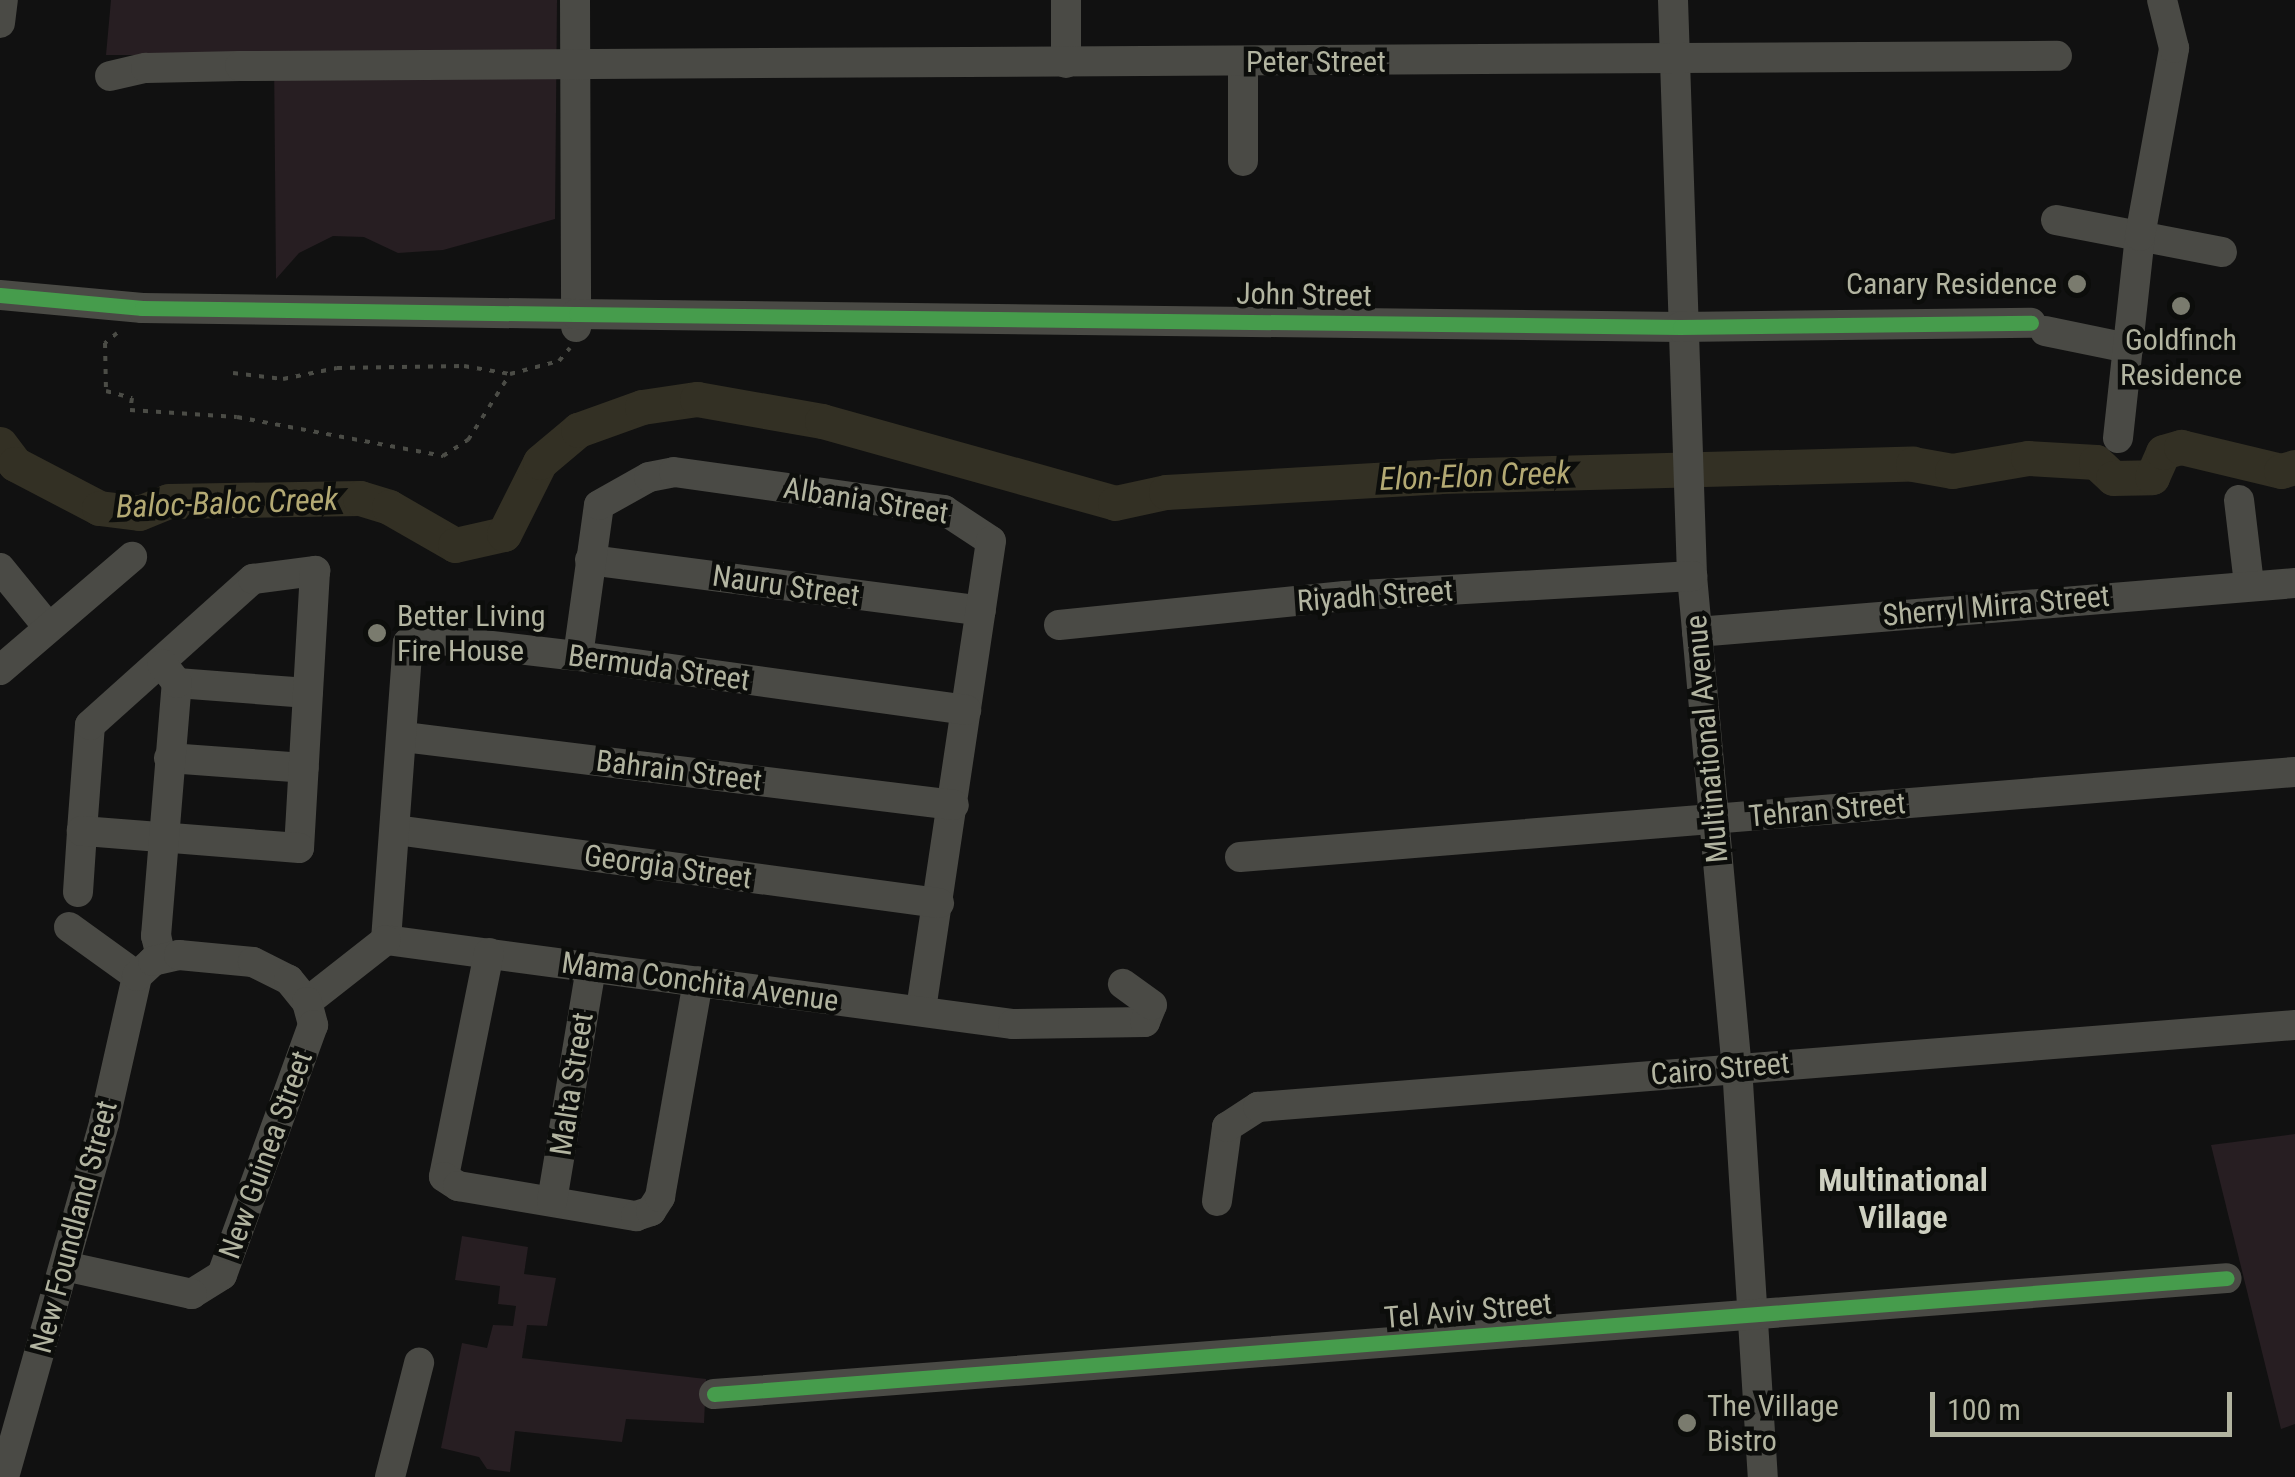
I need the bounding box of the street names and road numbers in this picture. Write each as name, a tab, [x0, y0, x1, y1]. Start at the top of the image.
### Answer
street label: Peter Street	[1246, 44, 1386, 80]
street label: John Street	[1236, 276, 1372, 314]
street label: Albania Street	[781, 470, 951, 532]
street label: Nauru Street	[710, 558, 862, 614]
street label: Riyadh Street	[1296, 573, 1454, 619]
street label: Sherryl Mirra Street	[1881, 578, 2111, 634]
street label: Multinational Avenue	[1678, 614, 1736, 864]
street label: Bermuda Street	[566, 637, 752, 699]
street label: Bahrain Street	[594, 743, 764, 799]
street label: Tehran Street	[1747, 785, 1907, 835]
street label: Georgia Street	[582, 837, 754, 897]
street label: Mama Conchita Avenue	[559, 945, 841, 1019]
street label: Malta Street	[543, 1010, 601, 1158]
street label: Cairo Street	[1649, 1045, 1791, 1093]
street label: New Guinea Street	[212, 1046, 320, 1264]
street label: New Foundland Street	[23, 1097, 125, 1357]
street label: Tel Aviv Street	[1383, 1286, 1553, 1336]

